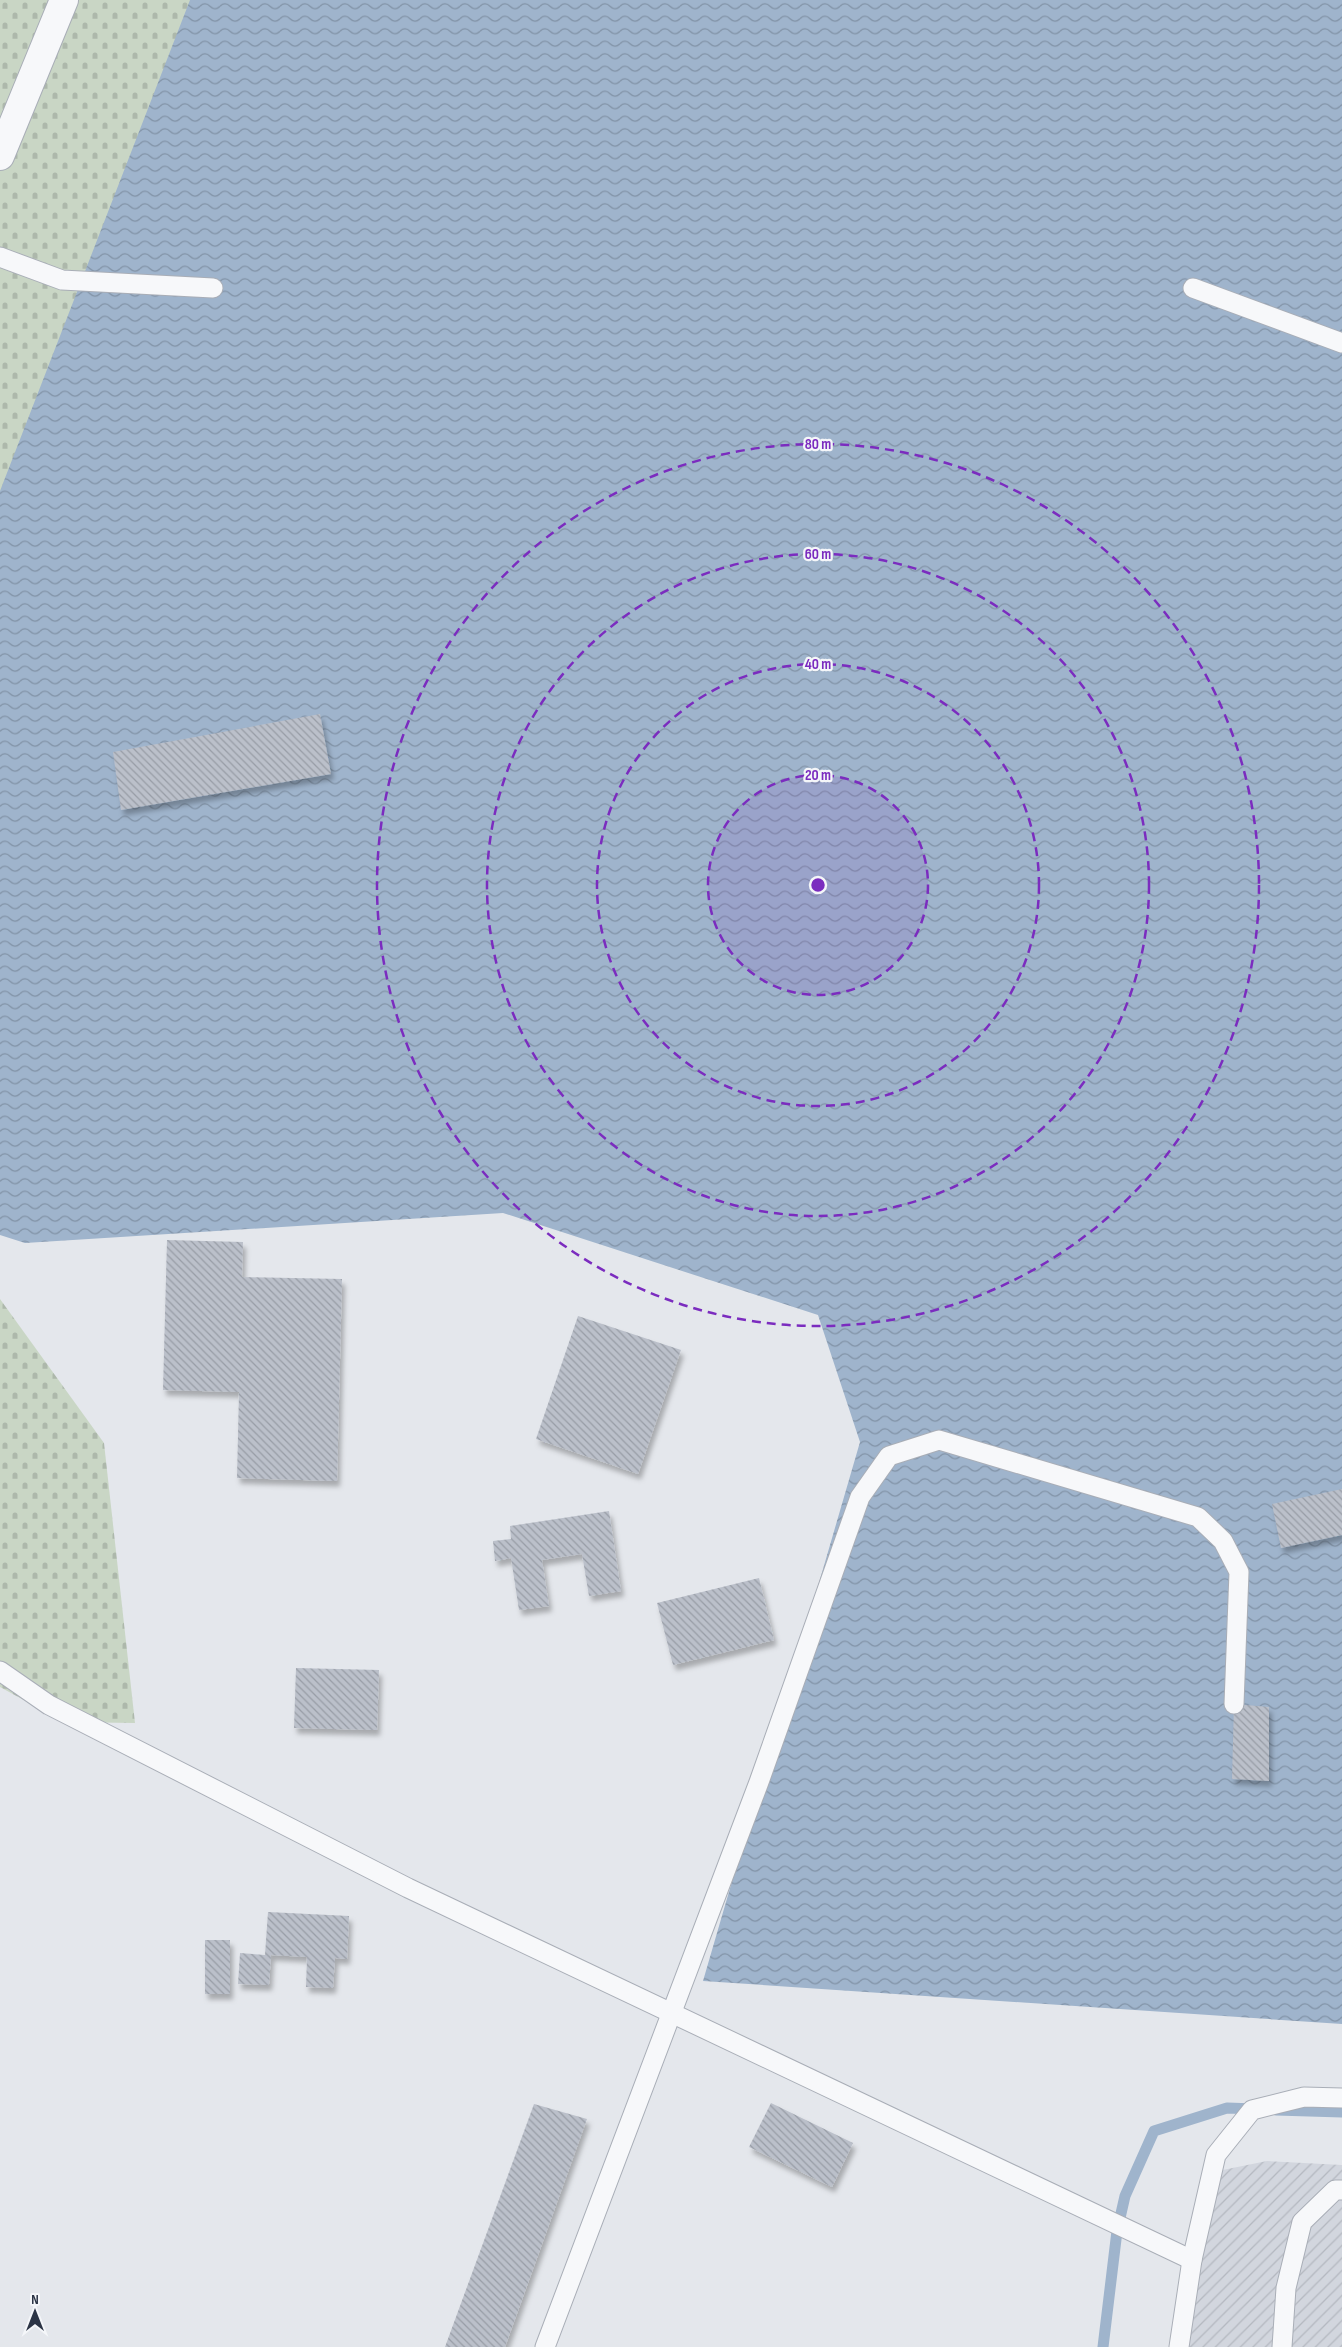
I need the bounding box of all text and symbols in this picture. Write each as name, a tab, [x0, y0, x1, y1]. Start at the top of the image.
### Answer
text: 80 m	[805, 435, 831, 454]
text: 60 m	[805, 545, 831, 564]
text: 40 m	[805, 655, 831, 674]
text: 20 m	[805, 766, 831, 785]
centre of rings	[809, 876, 827, 894]
north arrow	[10, 2287, 60, 2337]
text: N	[31, 2291, 39, 2308]

